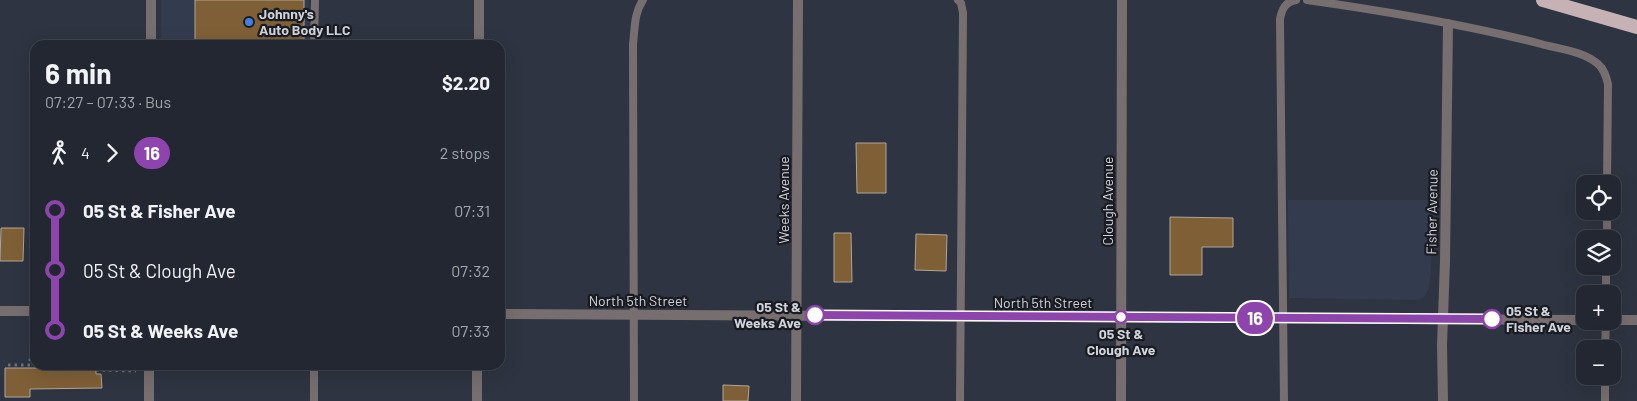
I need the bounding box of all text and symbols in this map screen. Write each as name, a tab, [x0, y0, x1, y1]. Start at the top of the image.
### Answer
place label: Johnny's Auto Body LLC	[259, 5, 351, 38]
marker: Johnny's Auto Body LLC	[243, 16, 255, 28]
text: 6 min	[45, 56, 111, 90]
text: $2.20	[442, 71, 490, 94]
text: 07:27 – 07:33 · Bus	[45, 92, 171, 111]
icon: walk	[45, 139, 73, 167]
icon: forward	[98, 139, 126, 167]
text: 16	[144, 142, 160, 164]
text: 4	[81, 143, 90, 162]
text: 2 stops	[440, 143, 490, 162]
street label: Weeks Avenue	[775, 156, 792, 244]
street label: Clough Avenue	[1099, 156, 1116, 246]
street label: Fisher Avenue	[1422, 169, 1441, 255]
map controls	[1576, 175, 1621, 385]
button: locate	[1576, 175, 1621, 220]
text: 05 St & Fisher Ave	[83, 199, 236, 222]
text: 07:31	[454, 201, 490, 220]
button: layers	[1576, 230, 1621, 275]
text: 05 St & Clough Ave	[83, 259, 236, 282]
text: 07:32	[451, 261, 490, 280]
button: +	[1576, 285, 1621, 330]
street label: North 5th Street	[589, 292, 687, 309]
street label: North 5th Street	[994, 294, 1092, 311]
place label: 05 St & Weeks Ave	[734, 298, 801, 331]
line badge: 16	[1232, 302, 1278, 334]
place label: 05 St & Fisher Ave	[1506, 302, 1571, 335]
marker: 05 St & Weeks Ave	[805, 305, 825, 325]
text: 16	[1247, 307, 1263, 329]
marker: 05 St & Fisher Ave	[1482, 309, 1502, 329]
marker: 05 St & Clough Ave	[1114, 310, 1128, 324]
text: 05 St & Weeks Ave	[83, 319, 238, 342]
text: 07:33	[451, 321, 490, 340]
place label: 05 St & Clough Ave	[1087, 325, 1156, 358]
button: −	[1576, 340, 1621, 385]

